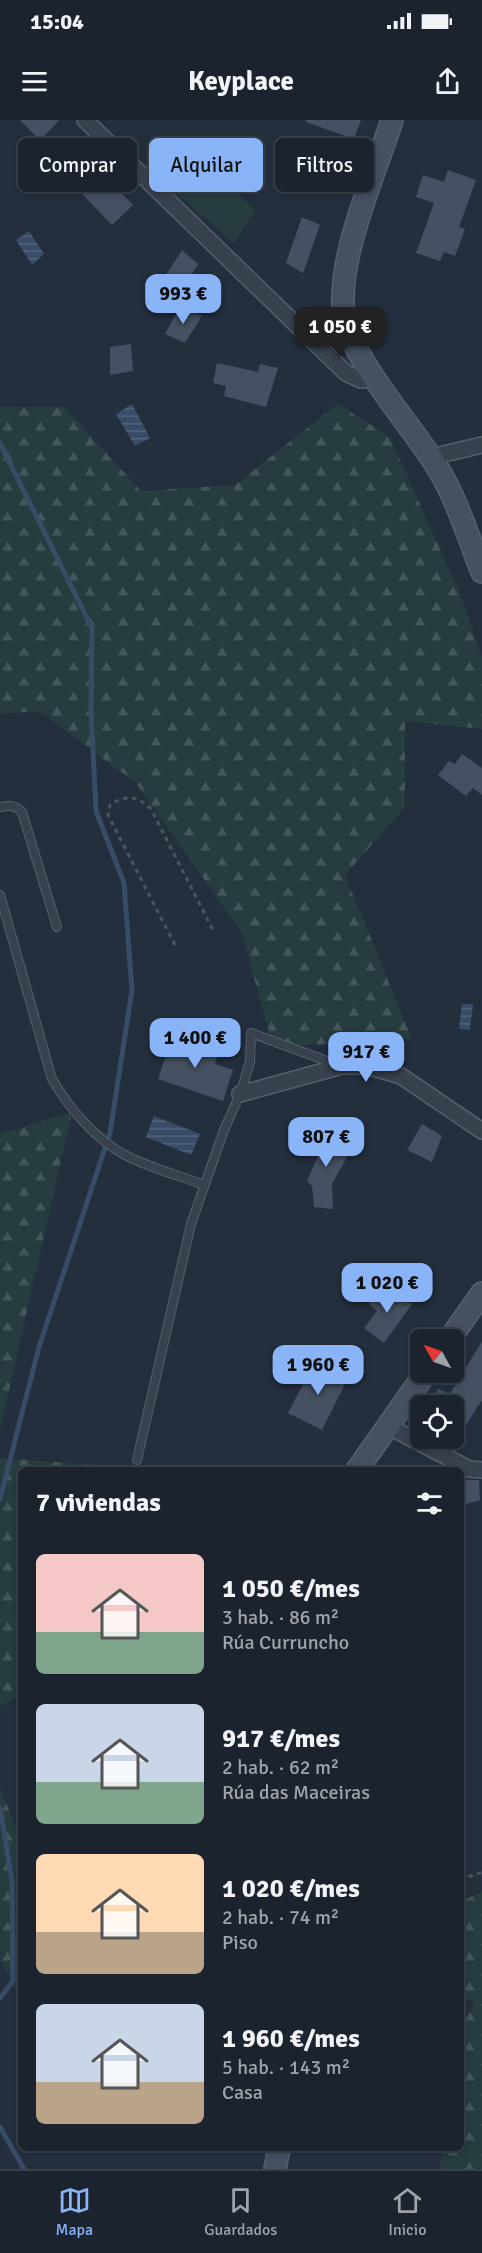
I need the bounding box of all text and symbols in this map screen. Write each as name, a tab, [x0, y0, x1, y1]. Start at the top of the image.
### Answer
text: 15:04	[30, 8, 84, 35]
icon: menu	[18, 65, 51, 98]
text: Keyplace	[188, 65, 294, 98]
icon: share	[431, 65, 464, 98]
chip: Comprar	[18, 138, 137, 192]
chip: Alquilar	[149, 138, 263, 192]
chip: Filtros	[275, 138, 374, 192]
pin: 993 €	[141, 274, 225, 325]
text: 993 €	[159, 281, 207, 306]
pin: 1 050 €	[285, 307, 395, 358]
text: 1 050 €	[309, 314, 371, 339]
pin: 1 400 €	[140, 1018, 250, 1069]
text: 1 400 €	[164, 1025, 226, 1050]
pin: 917 €	[324, 1032, 408, 1083]
text: 917 €	[342, 1039, 390, 1064]
pin: 807 €	[284, 1117, 368, 1168]
text: 807 €	[302, 1124, 350, 1149]
pin: 1 020 €	[332, 1263, 442, 1314]
text: 1 020 €	[356, 1270, 418, 1295]
north arrow	[410, 1329, 464, 1383]
map controls	[410, 1329, 464, 1449]
pin: 1 960 €	[263, 1345, 373, 1396]
text: 1 960 €	[287, 1352, 349, 1377]
button: locate	[410, 1395, 464, 1449]
text: 7 viviendas	[36, 1487, 161, 1519]
icon: filters	[413, 1487, 446, 1520]
text: 1 050 €/mes	[222, 1573, 360, 1605]
icon: home	[84, 1578, 156, 1650]
text: 3 hab. · 86 m²	[222, 1605, 339, 1630]
text: Rúa Curruncho	[222, 1630, 349, 1655]
text: 917 €/mes	[222, 1723, 340, 1755]
icon: home	[84, 1728, 156, 1800]
text: 2 hab. · 62 m²	[222, 1755, 339, 1780]
text: Rúa das Maceiras	[222, 1780, 370, 1805]
text: 1 020 €/mes	[222, 1873, 360, 1905]
icon: home	[84, 1878, 156, 1950]
text: 2 hab. · 74 m²	[222, 1905, 339, 1930]
text: Piso	[222, 1930, 258, 1955]
text: 1 960 €/mes	[222, 2023, 360, 2055]
icon: home	[84, 2028, 156, 2100]
text: 5 hab. · 143 m²	[222, 2055, 350, 2080]
text: Casa	[222, 2080, 263, 2105]
tab: Mapa	[56, 2184, 93, 2240]
tab: Guardados	[204, 2184, 277, 2240]
tab: Inicio	[388, 2184, 426, 2240]

